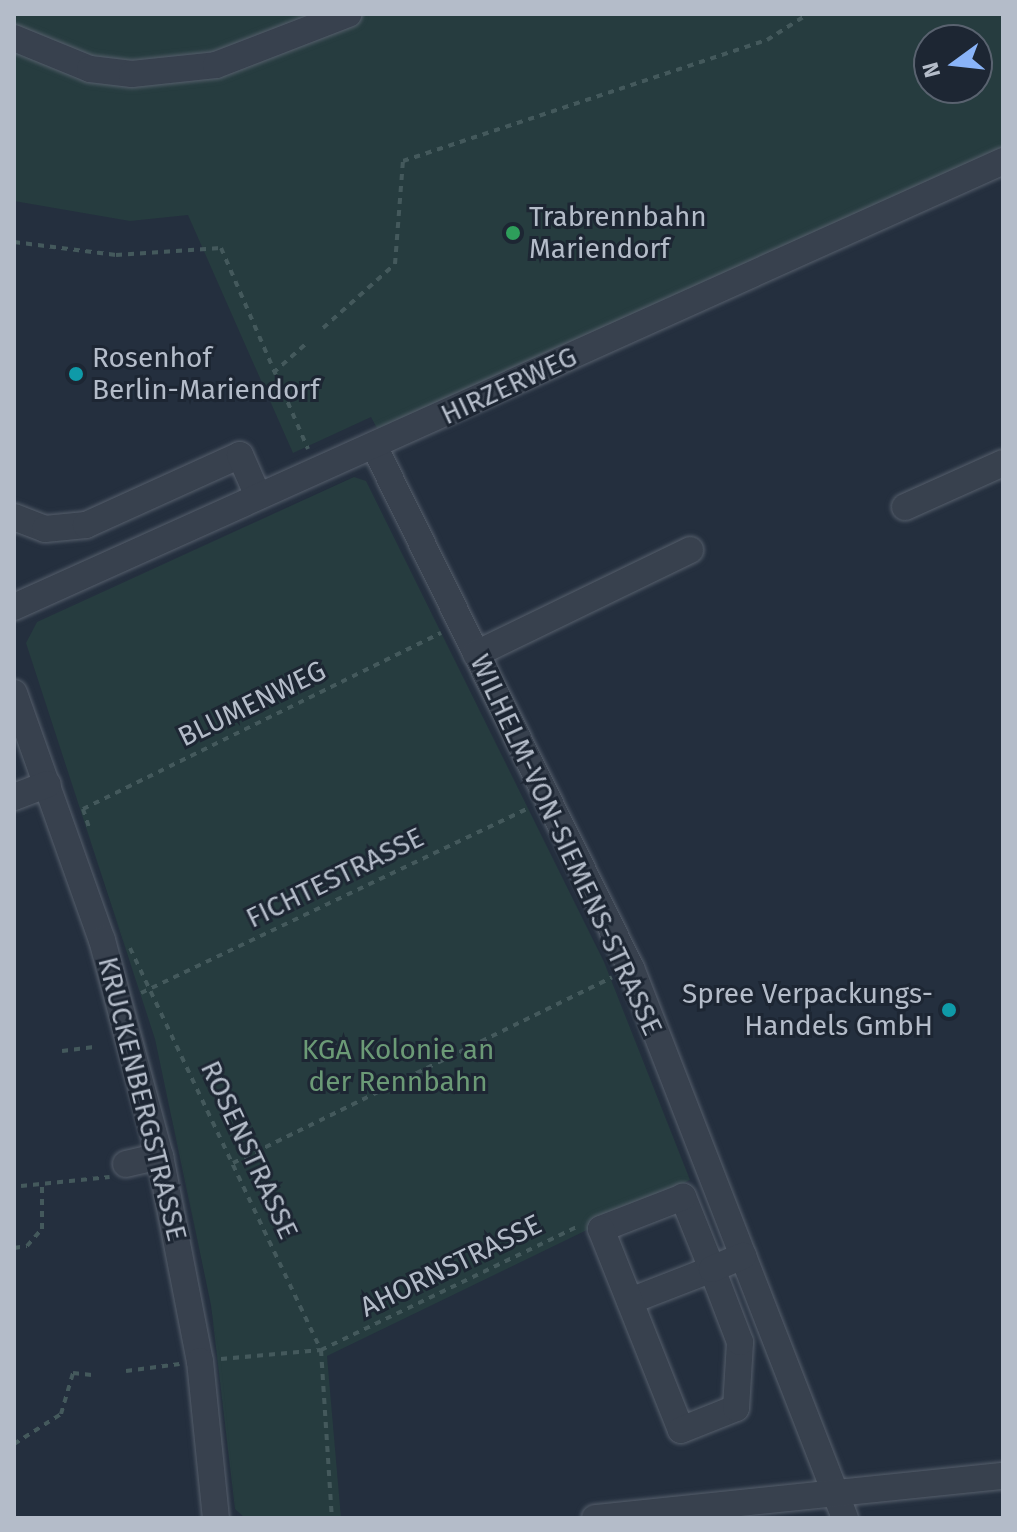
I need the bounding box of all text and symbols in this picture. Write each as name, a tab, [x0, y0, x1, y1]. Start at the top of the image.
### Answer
north arrow	[913, 24, 993, 104]
text: N	[916, 59, 946, 80]
place label: Trabrennbahn Mariendorf	[529, 200, 707, 266]
marker: Trabrennbahn Mariendorf	[504, 224, 522, 242]
street label: HIRZERWEG	[436, 340, 582, 432]
place label: Rosenhof Berlin-Mariendorf	[92, 341, 320, 407]
marker: Rosenhof Berlin-Mariendorf	[67, 365, 85, 383]
street label: WILHELM-VON-SIEMENS-STRASSE	[463, 649, 669, 1041]
street label: BLUMENWEG	[173, 654, 331, 754]
street label: FICHTESTRASSE	[241, 821, 429, 935]
street label: KRUCKENBERGSTRASSE	[90, 953, 194, 1245]
place label: Spree Verpackungs- Handels GmbH	[682, 977, 933, 1043]
marker: Spree Verpackungs- Handels GmbH	[940, 1001, 958, 1019]
park label: KGA Kolonie an der Rennbahn	[302, 1033, 494, 1099]
street label: ROSENSTRASSE	[193, 1056, 305, 1244]
street label: AHORNSTRASSE	[355, 1208, 547, 1324]

